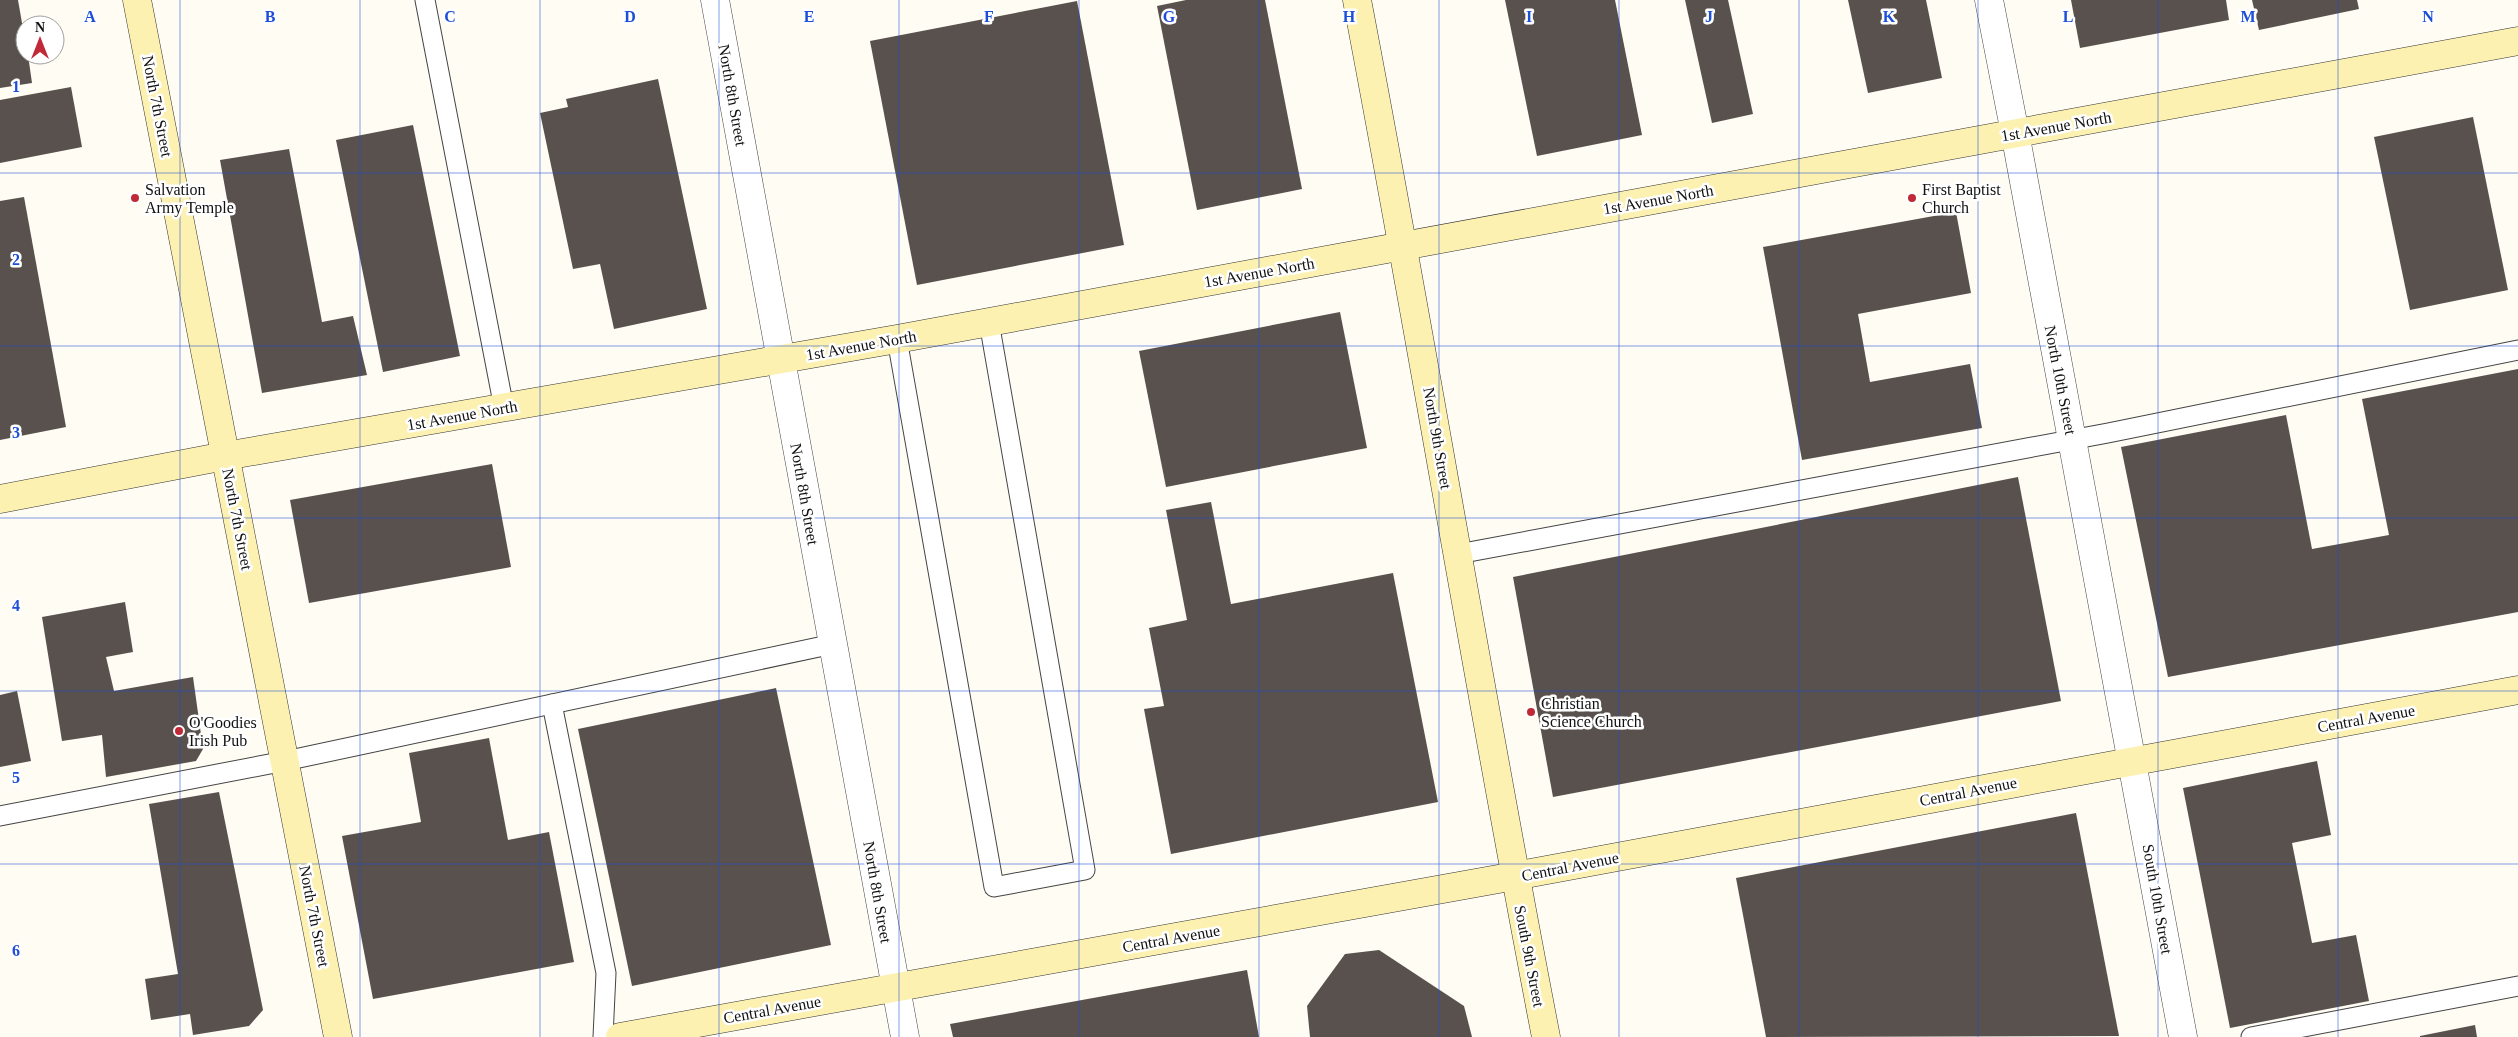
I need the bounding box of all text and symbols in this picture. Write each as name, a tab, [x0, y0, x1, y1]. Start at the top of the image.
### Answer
text: A	[84, 8, 96, 25]
text: B	[265, 8, 276, 25]
text: C	[444, 8, 456, 25]
text: D	[624, 8, 636, 25]
text: E	[804, 8, 814, 25]
text: F	[984, 8, 994, 25]
text: G	[1163, 8, 1176, 25]
text: H	[1343, 8, 1356, 25]
text: I	[1526, 8, 1532, 25]
text: J	[1705, 8, 1713, 25]
text: K	[1883, 8, 1896, 25]
text: L	[2063, 8, 2073, 25]
text: M	[2240, 8, 2256, 25]
text: N	[2422, 8, 2434, 25]
north arrow	[15, 15, 65, 65]
text: N	[35, 20, 45, 35]
street label: North 8th Street	[715, 43, 750, 148]
street label: North 7th Street	[139, 54, 176, 159]
text: 1	[12, 78, 20, 95]
street label: 1st Avenue North	[2000, 108, 2113, 145]
place label: Salvation Army Temple	[145, 181, 234, 217]
street label: 1st Avenue North	[1602, 181, 1715, 218]
place label: First Baptist Church	[1922, 181, 2001, 216]
marker: Salvation Army Temple	[129, 192, 141, 204]
marker: First Baptist Church	[1906, 192, 1918, 204]
text: 2	[12, 251, 20, 268]
street label: 1st Avenue North	[1203, 254, 1316, 291]
street label: North 10th Street	[2042, 324, 2080, 437]
street label: 1st Avenue North	[805, 327, 918, 364]
street label: North 9th Street	[1420, 386, 1455, 491]
street label: 1st Avenue North	[406, 397, 519, 434]
text: 3	[12, 424, 20, 441]
street label: North 8th Street	[787, 442, 822, 547]
street label: North 7th Street	[219, 467, 256, 572]
text: 4	[12, 597, 20, 614]
place label: Christian Science Church	[1541, 695, 1642, 730]
street label: Central Avenue	[2316, 702, 2416, 735]
marker: Christian Science Church	[1525, 706, 1537, 718]
place label: O'Goodies Irish Pub	[189, 714, 257, 749]
marker: O'Goodies Irish Pub	[173, 725, 185, 737]
text: 5	[12, 769, 20, 786]
street label: Central Avenue	[1918, 774, 2018, 809]
street label: North 8th Street	[860, 840, 895, 945]
street label: South 10th Street	[2139, 843, 2176, 956]
street label: Central Avenue	[1520, 849, 1620, 884]
street label: North 7th Street	[296, 864, 333, 969]
street label: South 9th Street	[1511, 904, 1548, 1009]
street label: Central Avenue	[1121, 922, 1221, 955]
text: 6	[12, 942, 20, 959]
street label: Central Avenue	[722, 993, 822, 1026]

